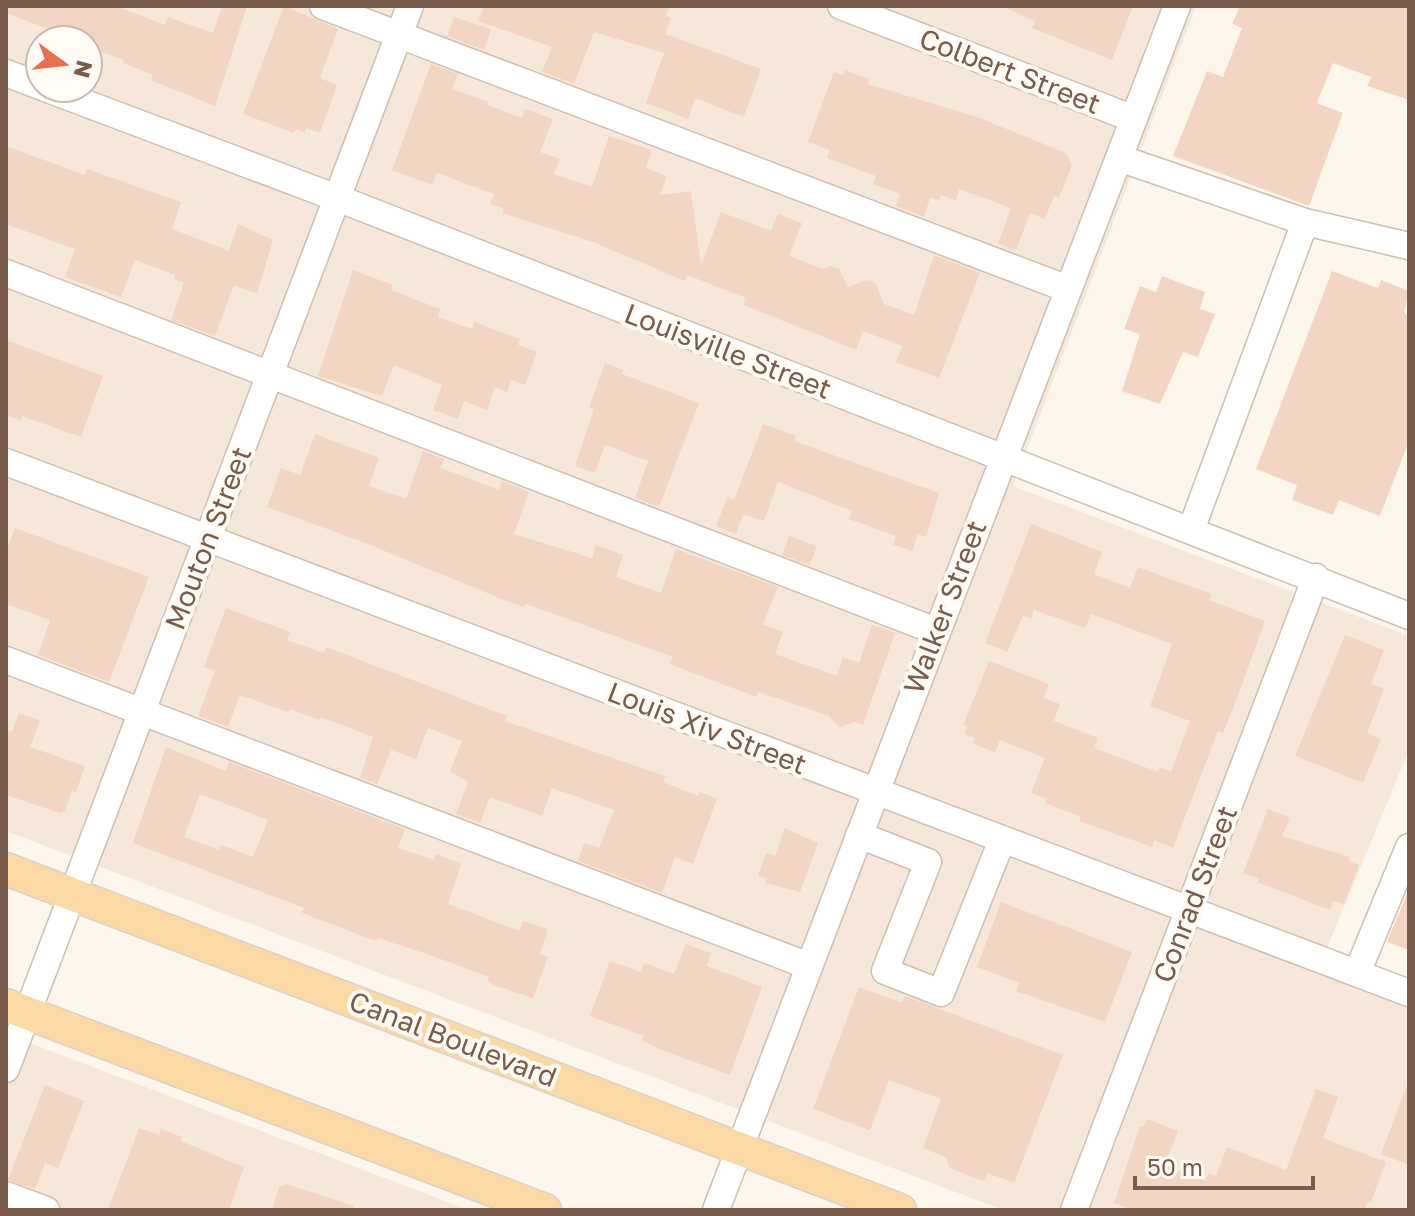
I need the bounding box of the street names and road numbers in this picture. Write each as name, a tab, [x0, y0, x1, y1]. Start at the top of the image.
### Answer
street label: Colbert Street	[915, 21, 1105, 120]
street label: Louisville Street	[620, 296, 836, 405]
street label: Mouton Street	[158, 442, 258, 634]
street label: Walker Street	[896, 516, 993, 698]
street label: Louis Xiv Street	[603, 674, 811, 781]
street label: Conrad Street	[1146, 801, 1243, 987]
street label: Canal Boulevard	[345, 984, 561, 1093]

